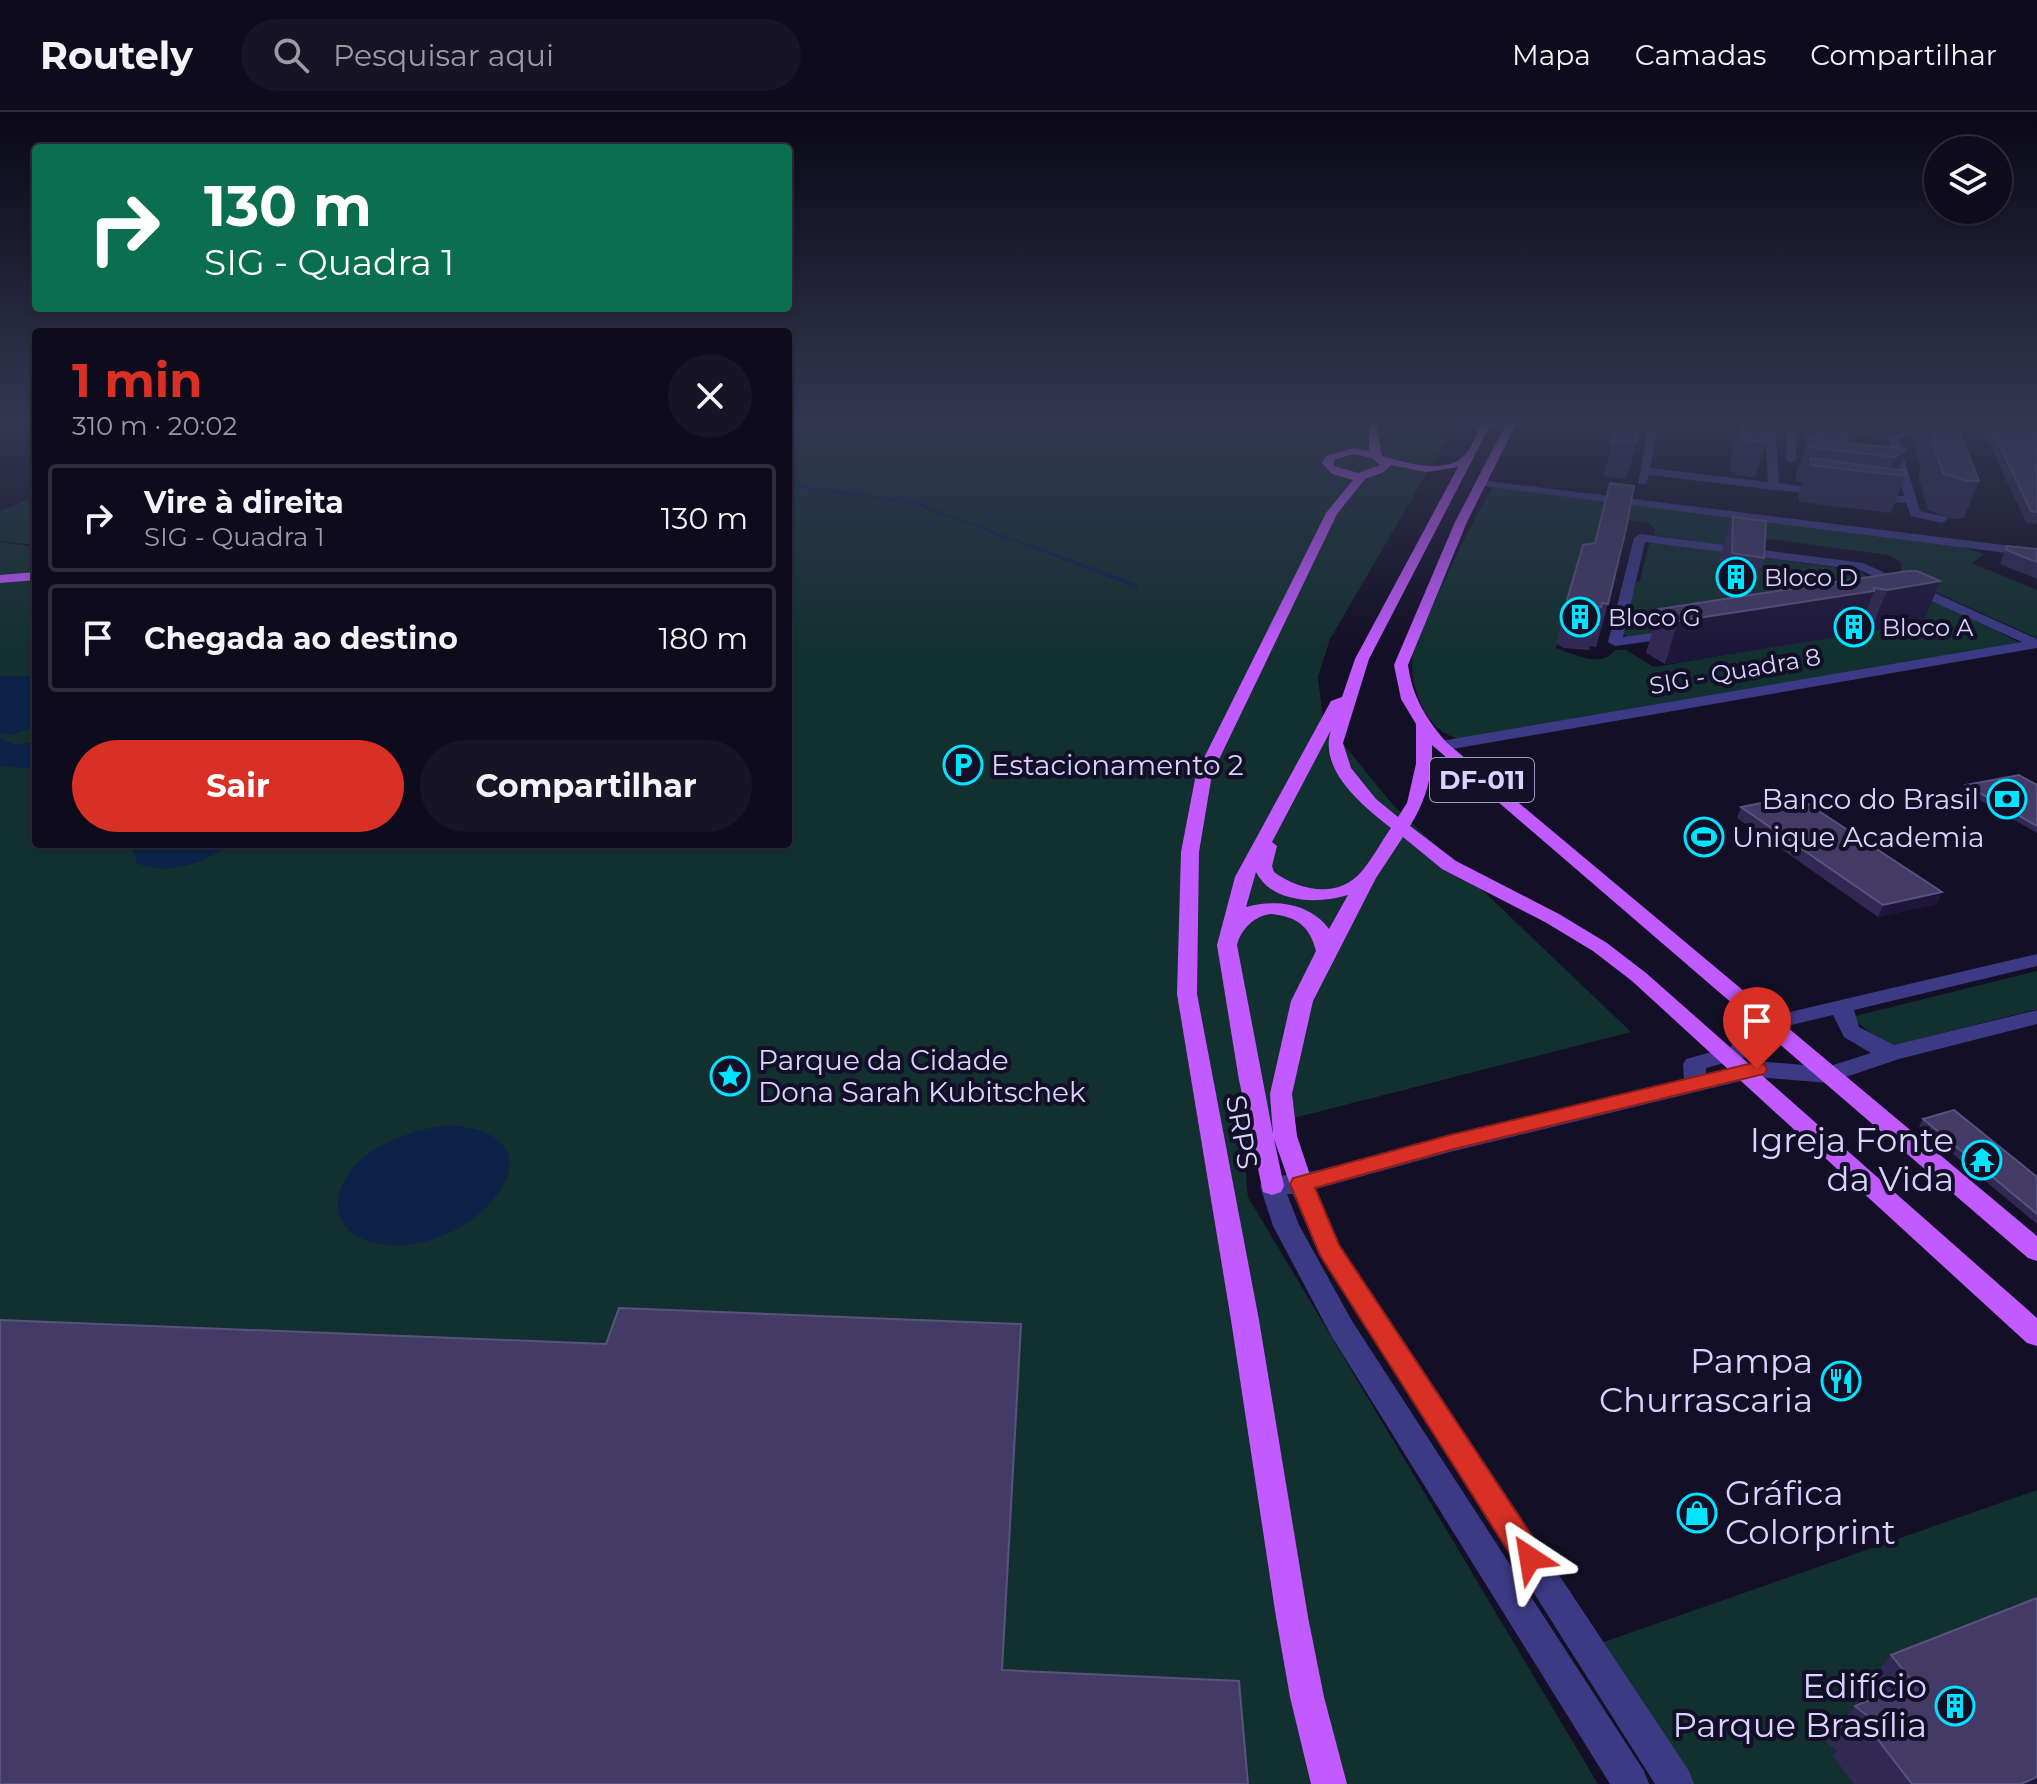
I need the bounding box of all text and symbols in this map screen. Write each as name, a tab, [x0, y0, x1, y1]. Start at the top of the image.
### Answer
search box	[241, 19, 801, 91]
text: Routely	[40, 32, 193, 79]
icon: search	[269, 33, 313, 77]
text: Pesquisar aqui	[333, 37, 554, 74]
text: Mapa	[1512, 38, 1591, 72]
text: Camadas	[1635, 38, 1766, 72]
text: Compartilhar	[1810, 38, 1997, 72]
map controls	[1924, 136, 2012, 224]
button: layers	[1924, 136, 2012, 224]
text: 130 m	[204, 172, 372, 240]
icon: right	[72, 176, 176, 280]
text: SIG - Quadra 1	[204, 240, 454, 284]
text: 1 min	[72, 351, 202, 409]
button: close	[668, 354, 752, 438]
text: 310 m · 20:02	[72, 410, 237, 442]
text: Vire à direita	[144, 484, 344, 521]
icon: right	[76, 496, 120, 540]
text: 130 m	[661, 500, 748, 537]
text: SIG - Quadra 1	[144, 521, 325, 553]
building icon: Bloco D	[1715, 556, 1757, 598]
place label: Bloco D	[1764, 563, 1858, 592]
building icon: Bloco G	[1559, 596, 1601, 638]
place label: Bloco G	[1608, 603, 1701, 632]
building icon: Bloco A	[1833, 606, 1875, 648]
place label: Bloco A	[1882, 613, 1974, 642]
icon: arrive	[76, 616, 120, 660]
text: Chegada ao destino	[144, 620, 458, 657]
text: 180 m	[658, 620, 748, 657]
street label: SIG - Quadra 8	[1647, 642, 1823, 700]
button: Sair	[72, 740, 404, 832]
button: Compartilhar	[420, 740, 752, 832]
parking icon: Estacionamento 2	[942, 744, 984, 786]
place label: Estacionamento 2	[991, 748, 1244, 782]
road number: DF-011	[1430, 758, 1534, 802]
bank icon: Banco do Brasil	[1986, 778, 2028, 820]
place label: Banco do Brasil	[1762, 782, 1979, 816]
sports icon: Unique Academia	[1683, 816, 1725, 858]
place label: Unique Academia	[1732, 820, 1985, 854]
pin	[1723, 987, 1791, 1069]
icon: arrive	[1735, 999, 1779, 1043]
place label: Parque da Cidade Dona Sarah Kubitschek	[758, 1043, 1086, 1109]
place icon: Parque da Cidade Dona Sarah Kubitschek	[709, 1055, 751, 1097]
street label: SRPS	[1219, 1092, 1265, 1172]
place label: Igreja Fonte da Vida	[1750, 1119, 1954, 1200]
temple icon: Igreja Fonte da Vida	[1961, 1139, 2003, 1181]
place label: Pampa Churrascaria	[1599, 1340, 1813, 1421]
restaurant icon: Pampa Churrascaria	[1820, 1360, 1862, 1402]
place label: Gráfica Colorprint	[1725, 1472, 1896, 1553]
shop icon: Gráfica Colorprint	[1676, 1492, 1718, 1534]
position arrow	[1488, 1516, 1572, 1600]
place label: Edifício Parque Brasília	[1672, 1665, 1927, 1746]
building icon: Edifício Parque Brasília	[1934, 1685, 1976, 1727]

